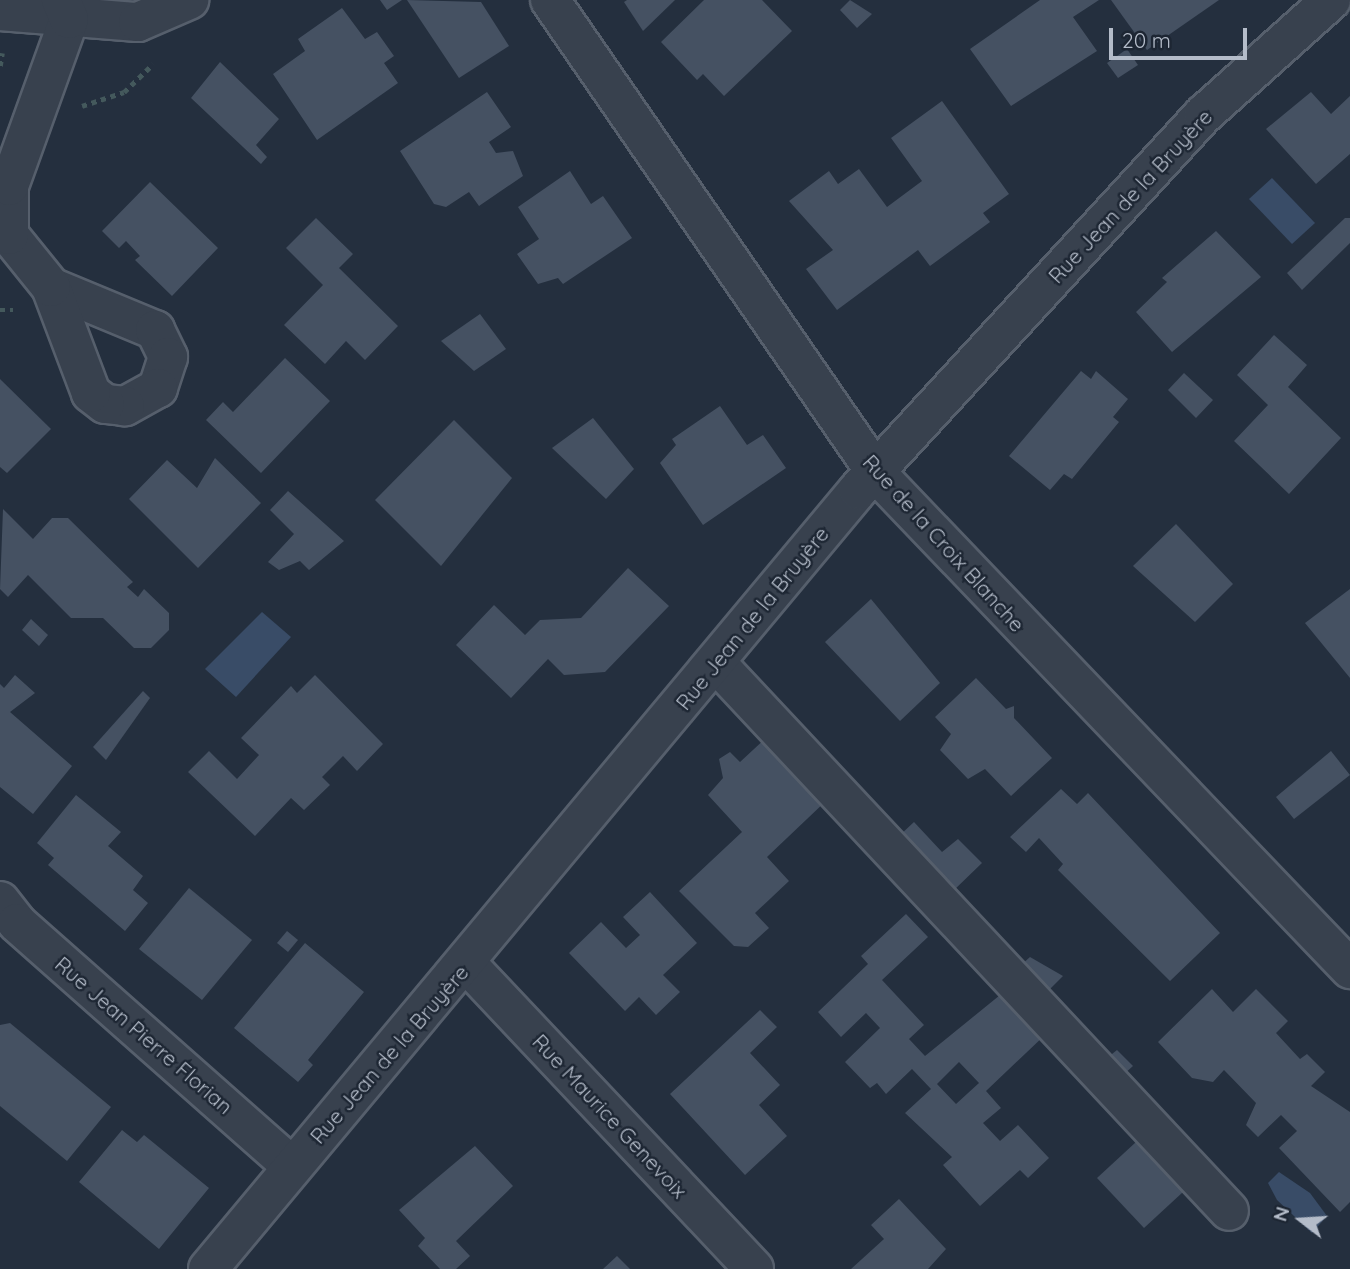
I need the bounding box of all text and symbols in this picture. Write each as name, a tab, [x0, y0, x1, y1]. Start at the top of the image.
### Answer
scale bar	[1112, 14, 1250, 58]
text: 20 m	[1122, 27, 1171, 53]
street label: Rue Jean de la Bruyère	[1043, 104, 1217, 288]
street label: Rue de la Croix Blanche	[858, 449, 1030, 637]
street label: Rue Jean de la Bruyère	[670, 521, 834, 715]
street label: Rue Jean Pierre Florian	[50, 951, 238, 1119]
street label: Rue Jean de la Bruyère	[305, 960, 473, 1148]
street label: Rue Maurice Genevoix	[527, 1029, 693, 1203]
north arrow	[1266, 1185, 1336, 1255]
text: N	[1267, 1204, 1294, 1224]

